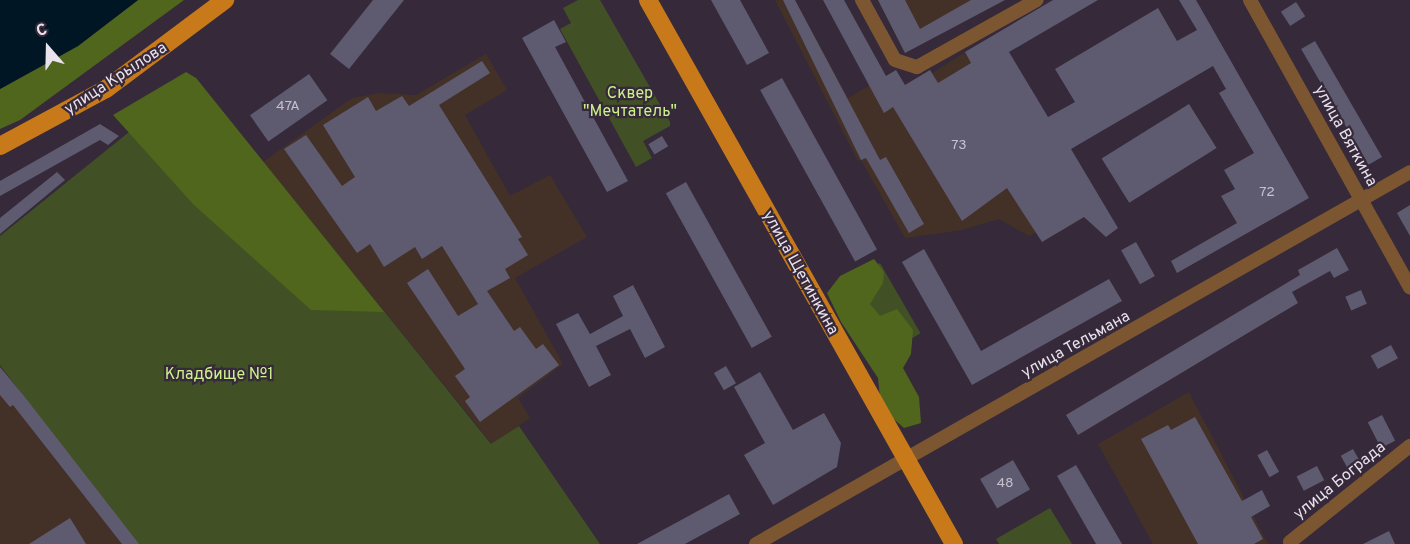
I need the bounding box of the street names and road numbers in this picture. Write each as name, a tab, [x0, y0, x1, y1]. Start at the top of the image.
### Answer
street label: улица Крылова	[61, 39, 171, 119]
street label: улица Вяткина	[1309, 82, 1381, 190]
street label: улица Щетинкина	[758, 208, 842, 338]
street label: улица Тельмана	[1018, 307, 1134, 383]
street label: улица Бограда	[1290, 438, 1390, 524]

